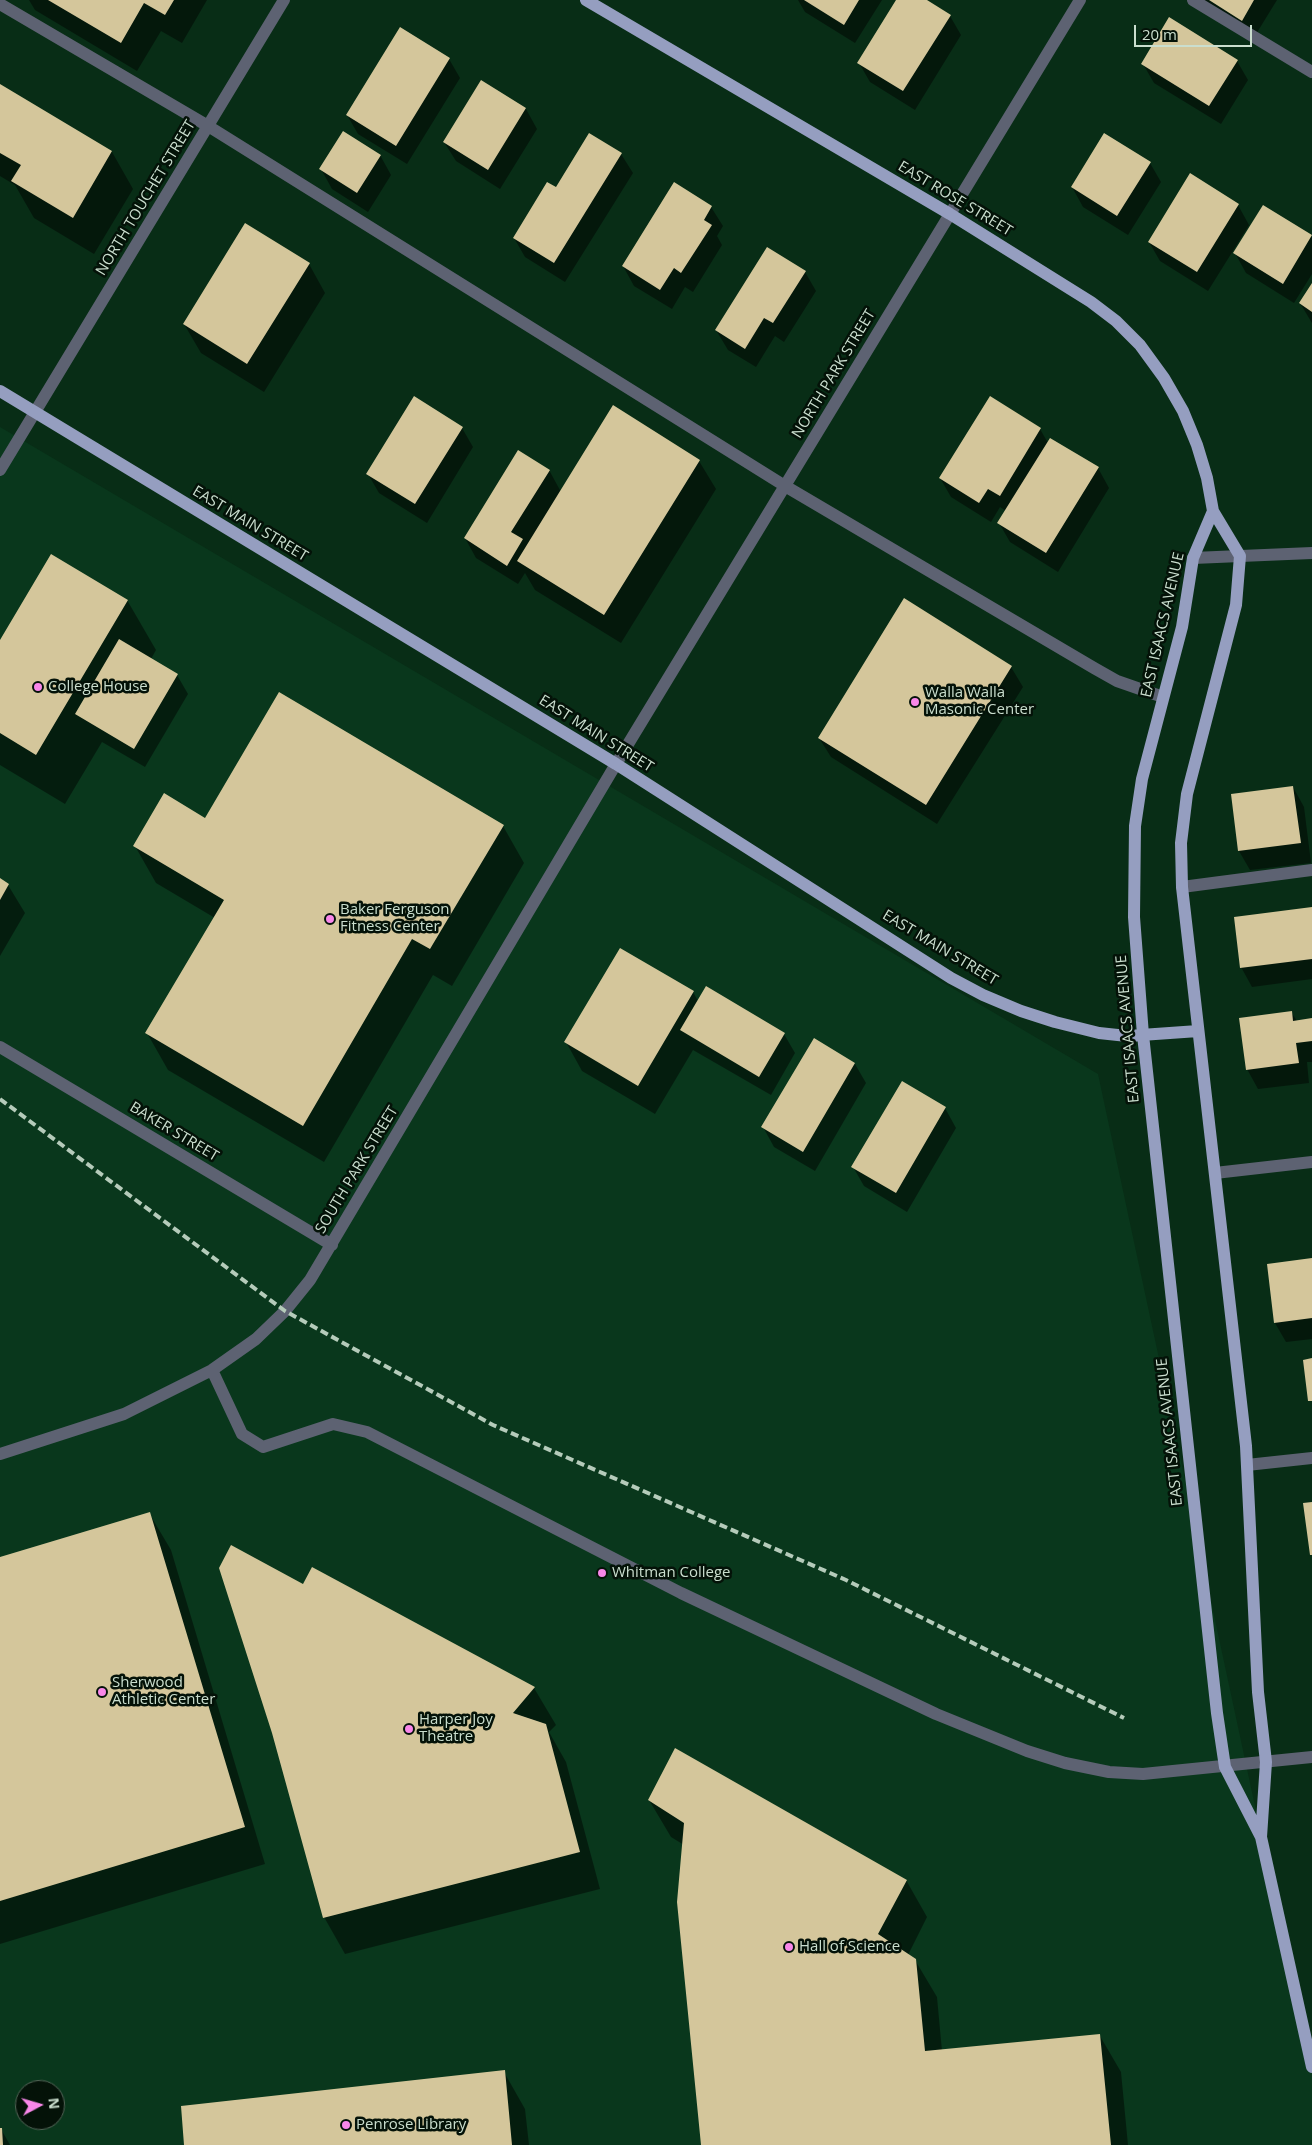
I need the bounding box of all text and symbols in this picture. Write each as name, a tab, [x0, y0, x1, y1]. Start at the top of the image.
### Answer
scale bar	[1137, 15, 1254, 47]
text: 20 m	[1142, 24, 1177, 44]
street label: NORTH TOUCHET STREET	[92, 117, 200, 279]
street label: EAST ROSE STREET	[895, 158, 1015, 240]
street label: NORTH PARK STREET	[788, 306, 880, 442]
street label: EAST MAIN STREET	[189, 482, 311, 566]
street label: EAST ISAACS AVENUE	[1138, 551, 1188, 699]
place label: College House	[48, 678, 148, 696]
marker: College House	[32, 681, 44, 693]
place label: Walla Walla Masonic Center	[925, 684, 1034, 719]
street label: EAST MAIN STREET	[536, 692, 656, 776]
marker: Walla Walla Masonic Center	[909, 696, 921, 708]
place label: Baker Ferguson Fitness Center	[340, 901, 449, 936]
street label: EAST MAIN STREET	[879, 906, 1001, 990]
marker: Baker Ferguson Fitness Center	[324, 913, 336, 925]
street label: EAST ISAACS AVENUE	[1113, 954, 1143, 1104]
street label: BAKER STREET	[126, 1098, 222, 1166]
street label: SOUTH PARK STREET	[312, 1103, 402, 1237]
street label: EAST ISAACS AVENUE	[1153, 1357, 1187, 1507]
place label: Whitman College	[612, 1564, 731, 1582]
marker: Whitman College	[596, 1567, 608, 1579]
place label: Sherwood Athletic Center	[112, 1674, 215, 1709]
marker: Sherwood Athletic Center	[96, 1686, 108, 1698]
place label: Harper Joy Theatre	[419, 1711, 493, 1746]
marker: Harper Joy Theatre	[403, 1723, 415, 1735]
place label: Hall of Science	[799, 1938, 900, 1956]
marker: Hall of Science	[783, 1941, 795, 1953]
north arrow	[15, 2080, 65, 2130]
text: N	[44, 2097, 64, 2110]
place label: Penrose Library	[356, 2116, 466, 2134]
marker: Penrose Library	[340, 2119, 352, 2131]

